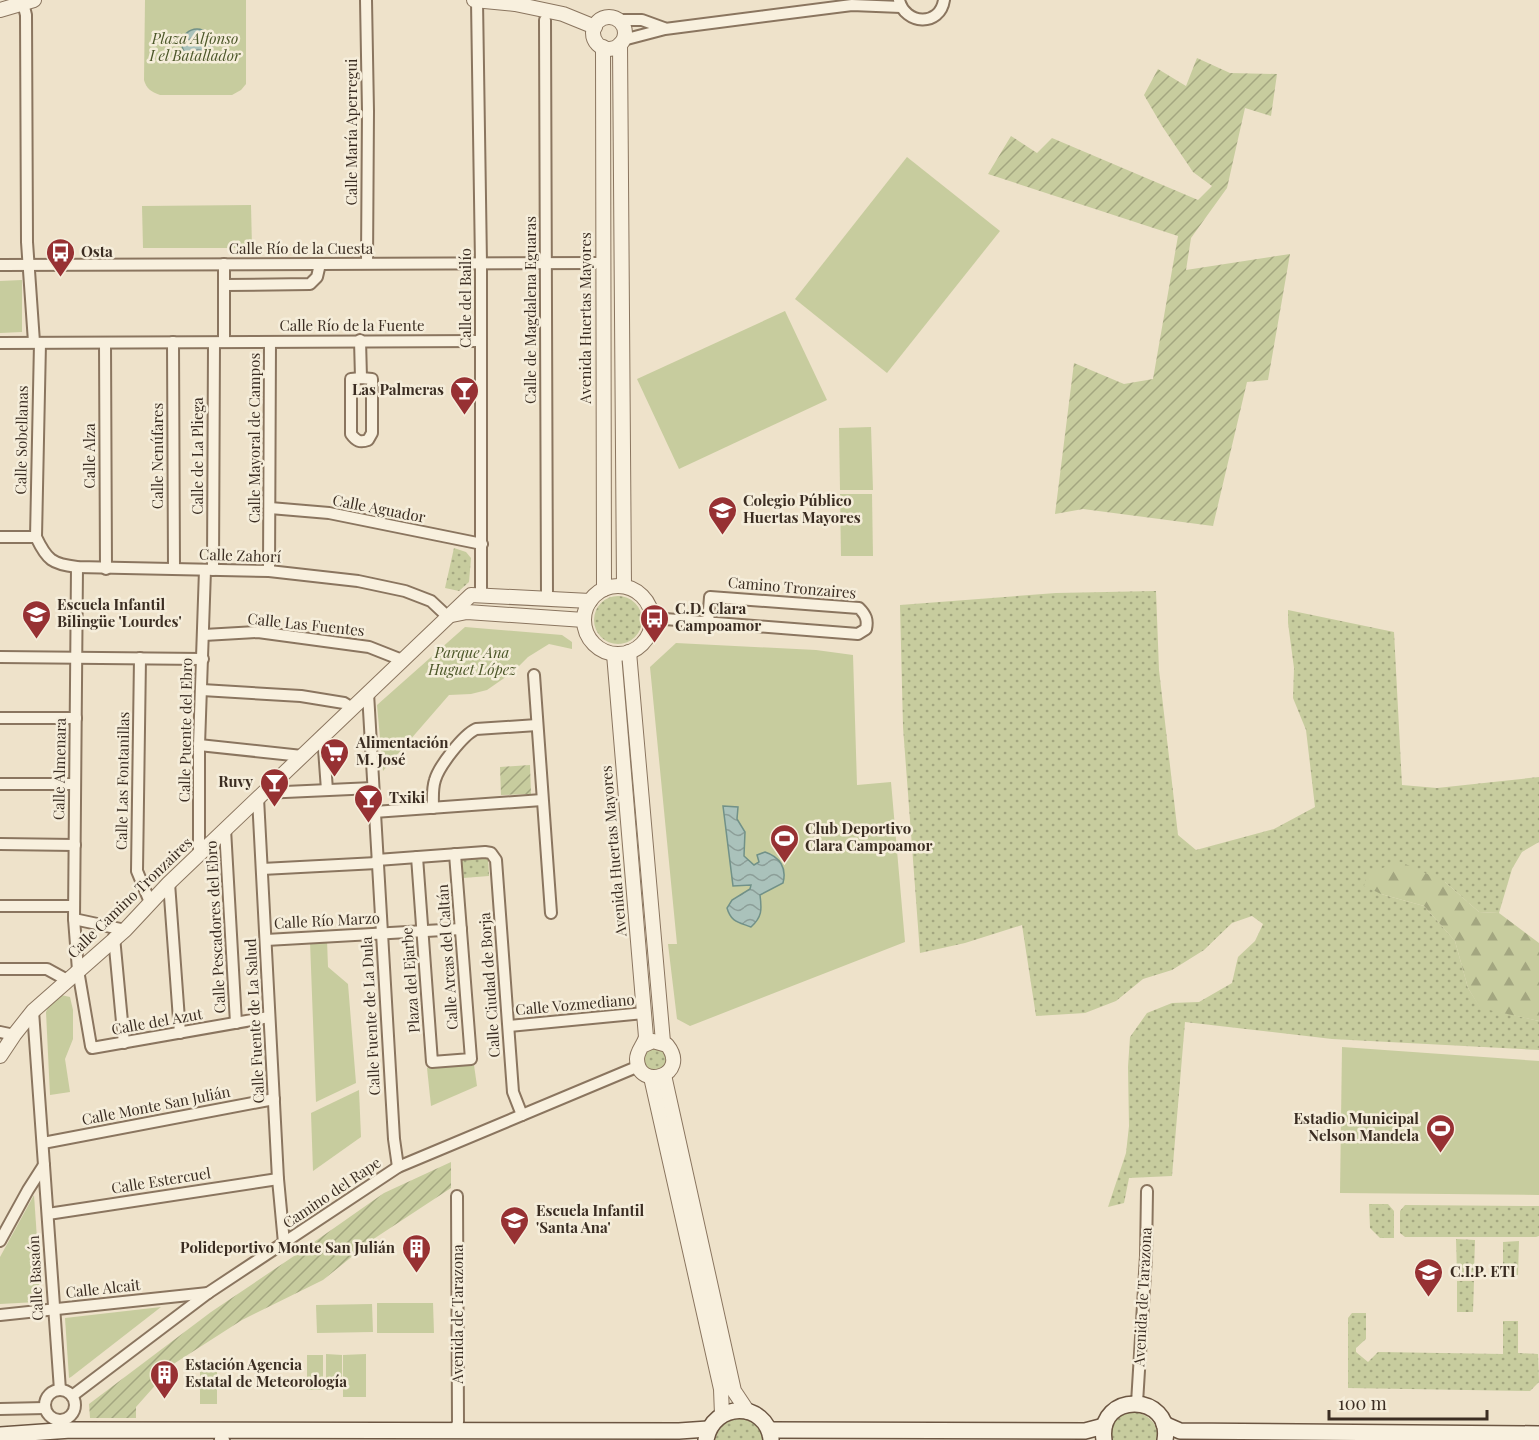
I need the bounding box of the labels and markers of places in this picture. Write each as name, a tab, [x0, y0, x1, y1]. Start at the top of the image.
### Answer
bus stop icon: Osta	[44, 236, 76, 278]
place label: Osta	[81, 241, 113, 261]
bar icon: Las Palmeras	[449, 374, 481, 416]
place label: Las Palmeras	[352, 379, 444, 399]
place label: Colegio Público Huertas Mayores	[743, 490, 861, 527]
school or university icon: Colegio Público Huertas Mayores	[706, 494, 738, 536]
place label: Escuela Infantil Bilingüe 'Lourdes'	[57, 594, 182, 631]
school or university icon: Escuela Infantil Bilingüe 'Lourdes'	[20, 598, 52, 640]
place label: C.D. Clara Campoamor	[675, 598, 761, 635]
bus stop icon: C.D. Clara Campoamor	[638, 602, 670, 644]
place label: Alimentación M. José	[355, 732, 449, 769]
supermarket icon: Alimentación M. José	[319, 736, 351, 778]
bar icon: Ruvy	[258, 766, 290, 808]
place label: Ruvy	[218, 771, 253, 791]
bar icon: Txiki	[352, 782, 384, 824]
place label: Txiki	[389, 787, 426, 807]
place label: Club Deportivo Clara Campoamor	[805, 818, 932, 855]
sports icon: Club Deportivo Clara Campoamor	[768, 822, 800, 864]
place label: Estadio Municipal Nelson Mandela	[1293, 1108, 1419, 1145]
sports icon: Estadio Municipal Nelson Mandela	[1424, 1112, 1456, 1154]
place label: Escuela Infantil 'Santa Ana'	[536, 1200, 645, 1237]
school or university icon: Escuela Infantil 'Santa Ana'	[499, 1204, 531, 1246]
building icon: Polideportivo Monte San Julián	[400, 1232, 432, 1274]
place label: Polideportivo Monte San Julián	[180, 1237, 396, 1257]
school or university icon: C.I.P. ETI	[1413, 1256, 1445, 1298]
place label: C.I.P. ETI	[1450, 1261, 1516, 1281]
place label: Estación Agencia Estatal de Meteorología	[185, 1354, 347, 1391]
building icon: Estación Agencia Estatal de Meteorología	[148, 1358, 180, 1400]

